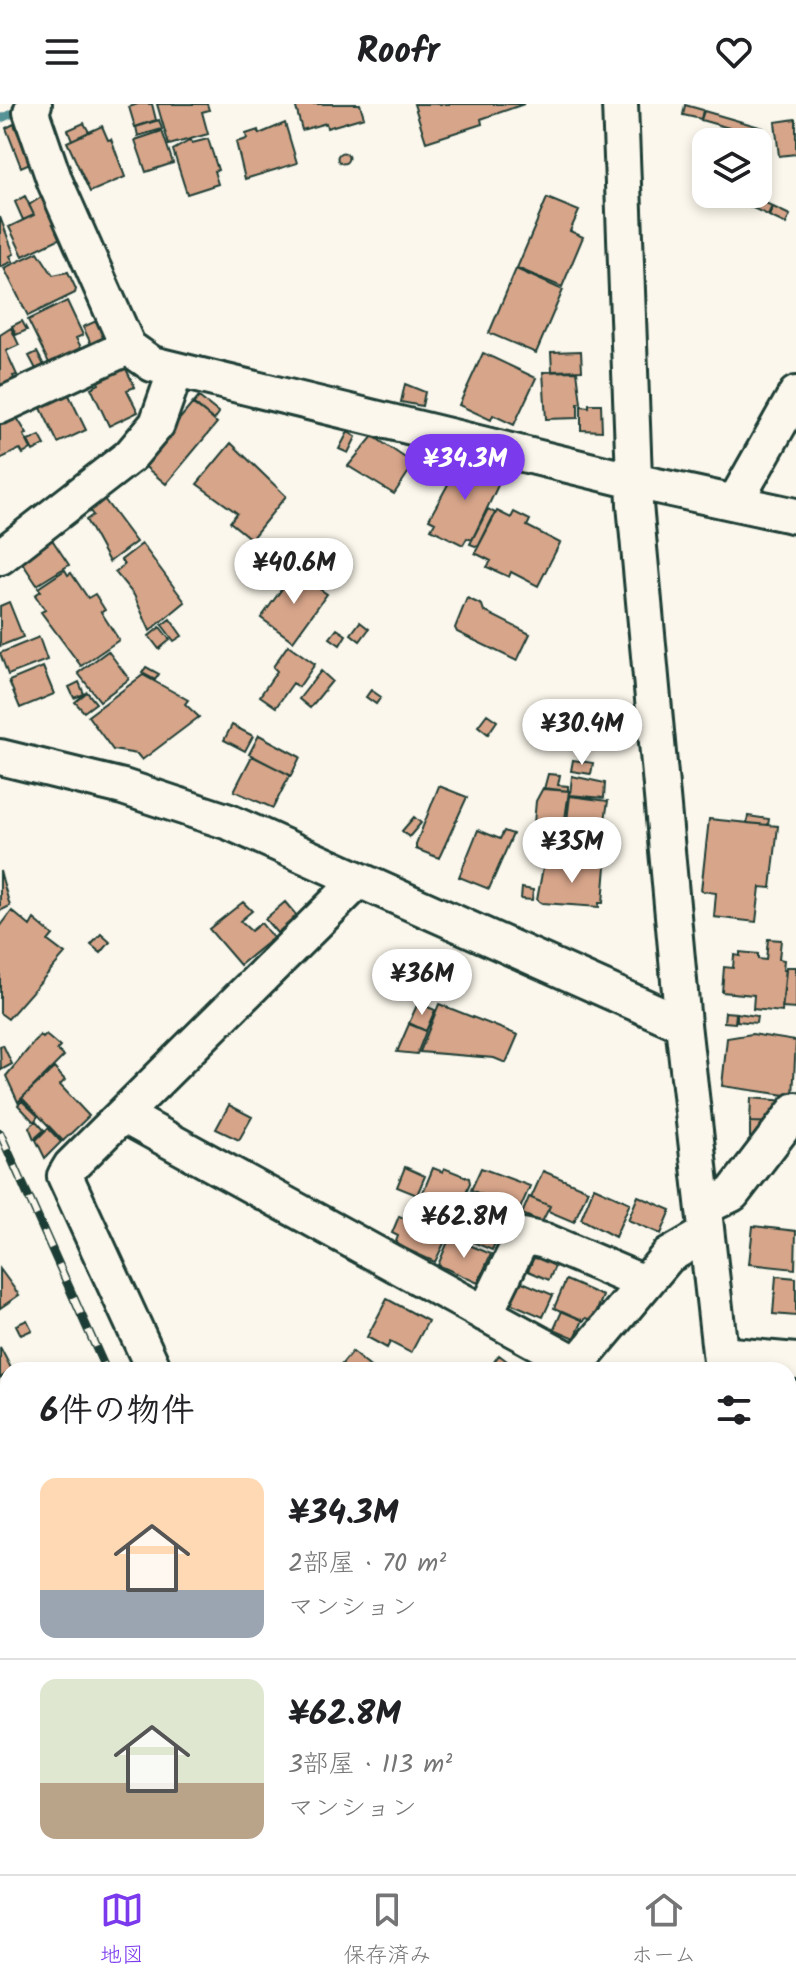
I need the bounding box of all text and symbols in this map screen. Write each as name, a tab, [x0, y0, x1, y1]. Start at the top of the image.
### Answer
text: Roofr	[356, 24, 440, 81]
icon: menu	[40, 30, 84, 74]
icon: heart	[712, 30, 756, 74]
map controls	[692, 128, 772, 208]
button: layers	[692, 128, 772, 208]
pin: ¥34.3M	[400, 434, 530, 502]
text: ¥34.3M	[423, 439, 507, 481]
pin: ¥40.6M	[229, 538, 359, 606]
text: ¥40.6M	[252, 543, 336, 585]
pin: ¥30.4M	[517, 699, 647, 767]
text: ¥30.4M	[540, 704, 624, 746]
pin: ¥35M	[525, 817, 619, 885]
text: ¥35M	[540, 822, 604, 864]
pin: ¥36M	[375, 949, 469, 1017]
text: ¥36M	[390, 954, 454, 996]
pin: ¥62.8M	[399, 1192, 529, 1260]
text: ¥62.8M	[421, 1197, 507, 1239]
text: 6件の物件	[40, 1385, 194, 1439]
icon: filters	[712, 1388, 756, 1432]
text: ¥34.3M	[288, 1487, 398, 1541]
icon: home	[104, 1510, 200, 1606]
text: 2部屋 · 70 m²	[288, 1543, 446, 1585]
text: マンション	[288, 1587, 417, 1629]
text: ¥62.8M	[288, 1688, 401, 1742]
icon: home	[104, 1711, 200, 1807]
text: 3部屋 · 113 m²	[288, 1744, 452, 1786]
text: マンション	[288, 1788, 417, 1830]
tab: 地図	[100, 1888, 144, 1974]
tab: 保存済み	[343, 1888, 431, 1974]
tab: ホーム	[631, 1888, 696, 1974]

